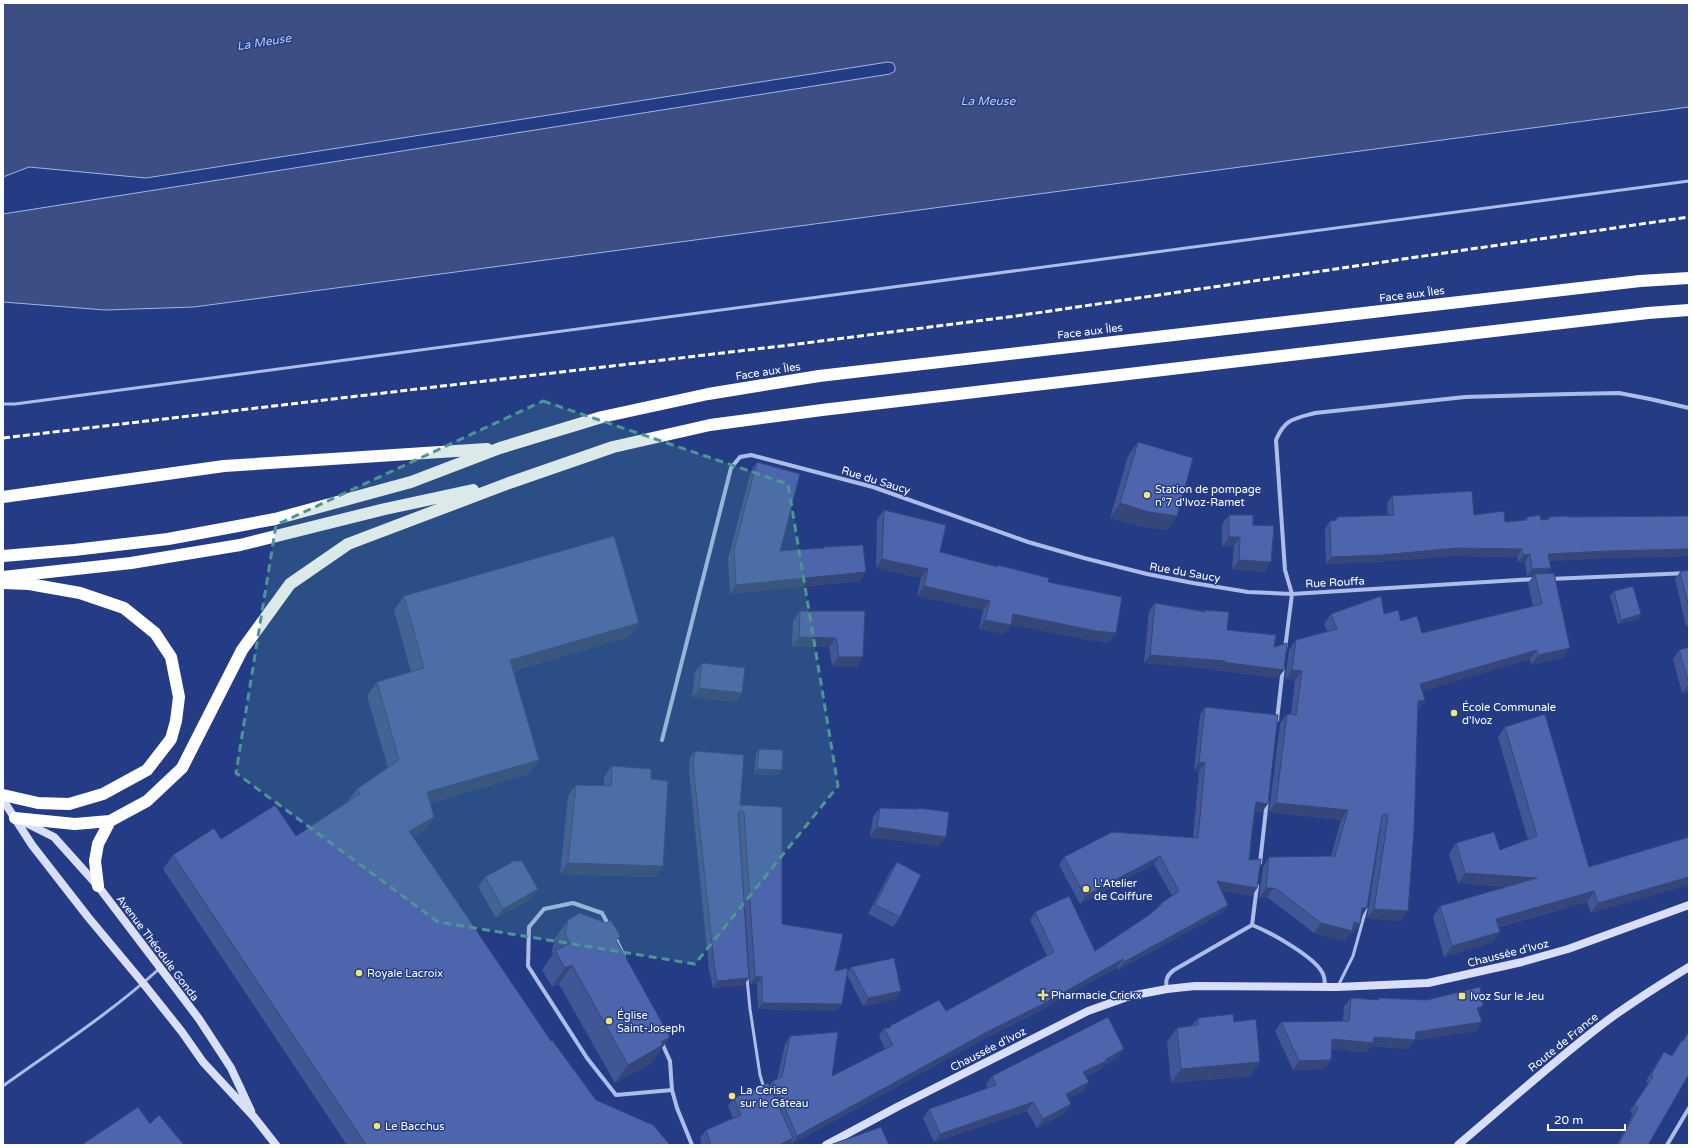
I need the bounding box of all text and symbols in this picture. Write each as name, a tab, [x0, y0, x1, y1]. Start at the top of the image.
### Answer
water label: La Meuse	[236, 31, 293, 53]
water label: La Meuse	[961, 94, 1017, 108]
street label: Face aux Îles	[1379, 284, 1445, 305]
street label: Face aux Îles	[1057, 321, 1123, 342]
street label: Face aux Îles	[735, 360, 802, 383]
street label: Rue du Saucy	[840, 464, 912, 497]
place label: Station de pompage n°7 d'Ivoz-Ramet	[1155, 483, 1261, 509]
marker: Station de pompage n°7 d'Ivoz-Ramet	[1142, 490, 1152, 500]
street label: Rue du Saucy	[1149, 560, 1221, 585]
street label: Rue Rouffa	[1305, 574, 1365, 591]
place label: École Communale d'Ivoz	[1462, 700, 1556, 727]
marker: École Communale d'Ivoz	[1449, 708, 1459, 718]
place label: L'Atelier de Coiffure	[1094, 877, 1152, 903]
marker: L'Atelier de Coiffure	[1081, 884, 1091, 894]
street label: Avenue Théodule Gonda	[114, 893, 202, 1004]
street label: Chaussée d'Ivoz	[1466, 937, 1551, 970]
place label: Royale Lacroix	[367, 967, 443, 980]
marker: Royale Lacroix	[354, 968, 364, 978]
place label: Pharmacie Crickx	[1051, 989, 1142, 1002]
marker: Pharmacie Crickx	[1038, 990, 1048, 1000]
place label: Ivoz Sur le Jeu	[1470, 990, 1544, 1003]
marker: Ivoz Sur le Jeu	[1457, 991, 1467, 1001]
place label: Église Saint-Joseph	[617, 1008, 685, 1035]
street label: Route de France	[1526, 1010, 1601, 1075]
marker: Église Saint-Joseph	[604, 1016, 614, 1026]
street label: Chaussée d'Ivoz	[948, 1024, 1029, 1074]
place label: La Cerise sur le Gâteau	[740, 1084, 808, 1110]
marker: La Cerise sur le Gâteau	[727, 1091, 737, 1101]
scale bar	[1548, 1106, 1625, 1132]
text: 20 m	[1554, 1113, 1583, 1127]
place label: Le Bacchus	[385, 1120, 445, 1133]
marker: Le Bacchus	[372, 1121, 382, 1131]

